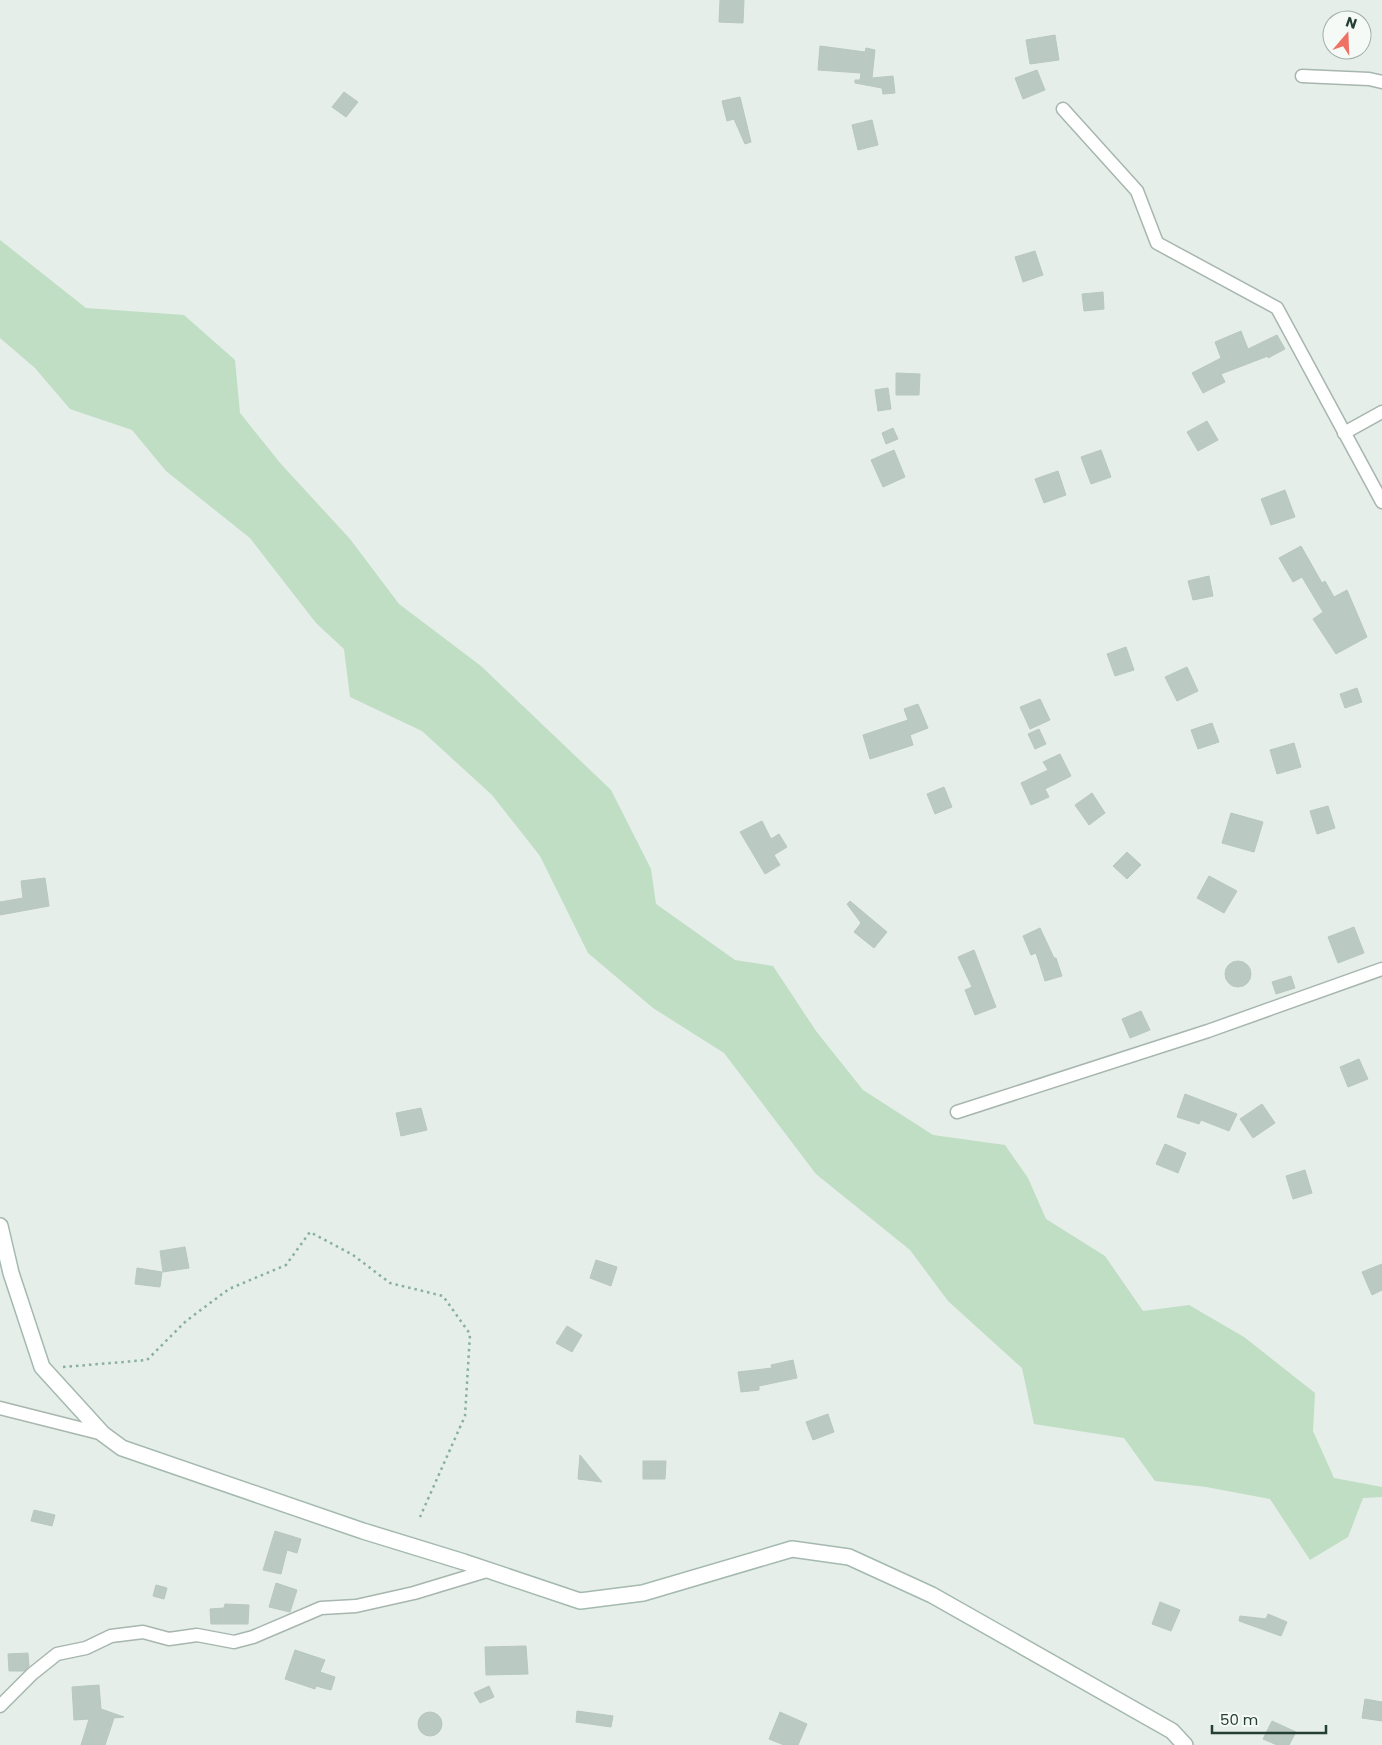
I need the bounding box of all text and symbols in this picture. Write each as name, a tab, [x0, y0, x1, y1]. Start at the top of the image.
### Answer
north arrow	[1322, 10, 1372, 60]
text: N	[1343, 12, 1359, 34]
scale bar	[1212, 1702, 1326, 1734]
text: 50 m	[1220, 1709, 1258, 1730]

